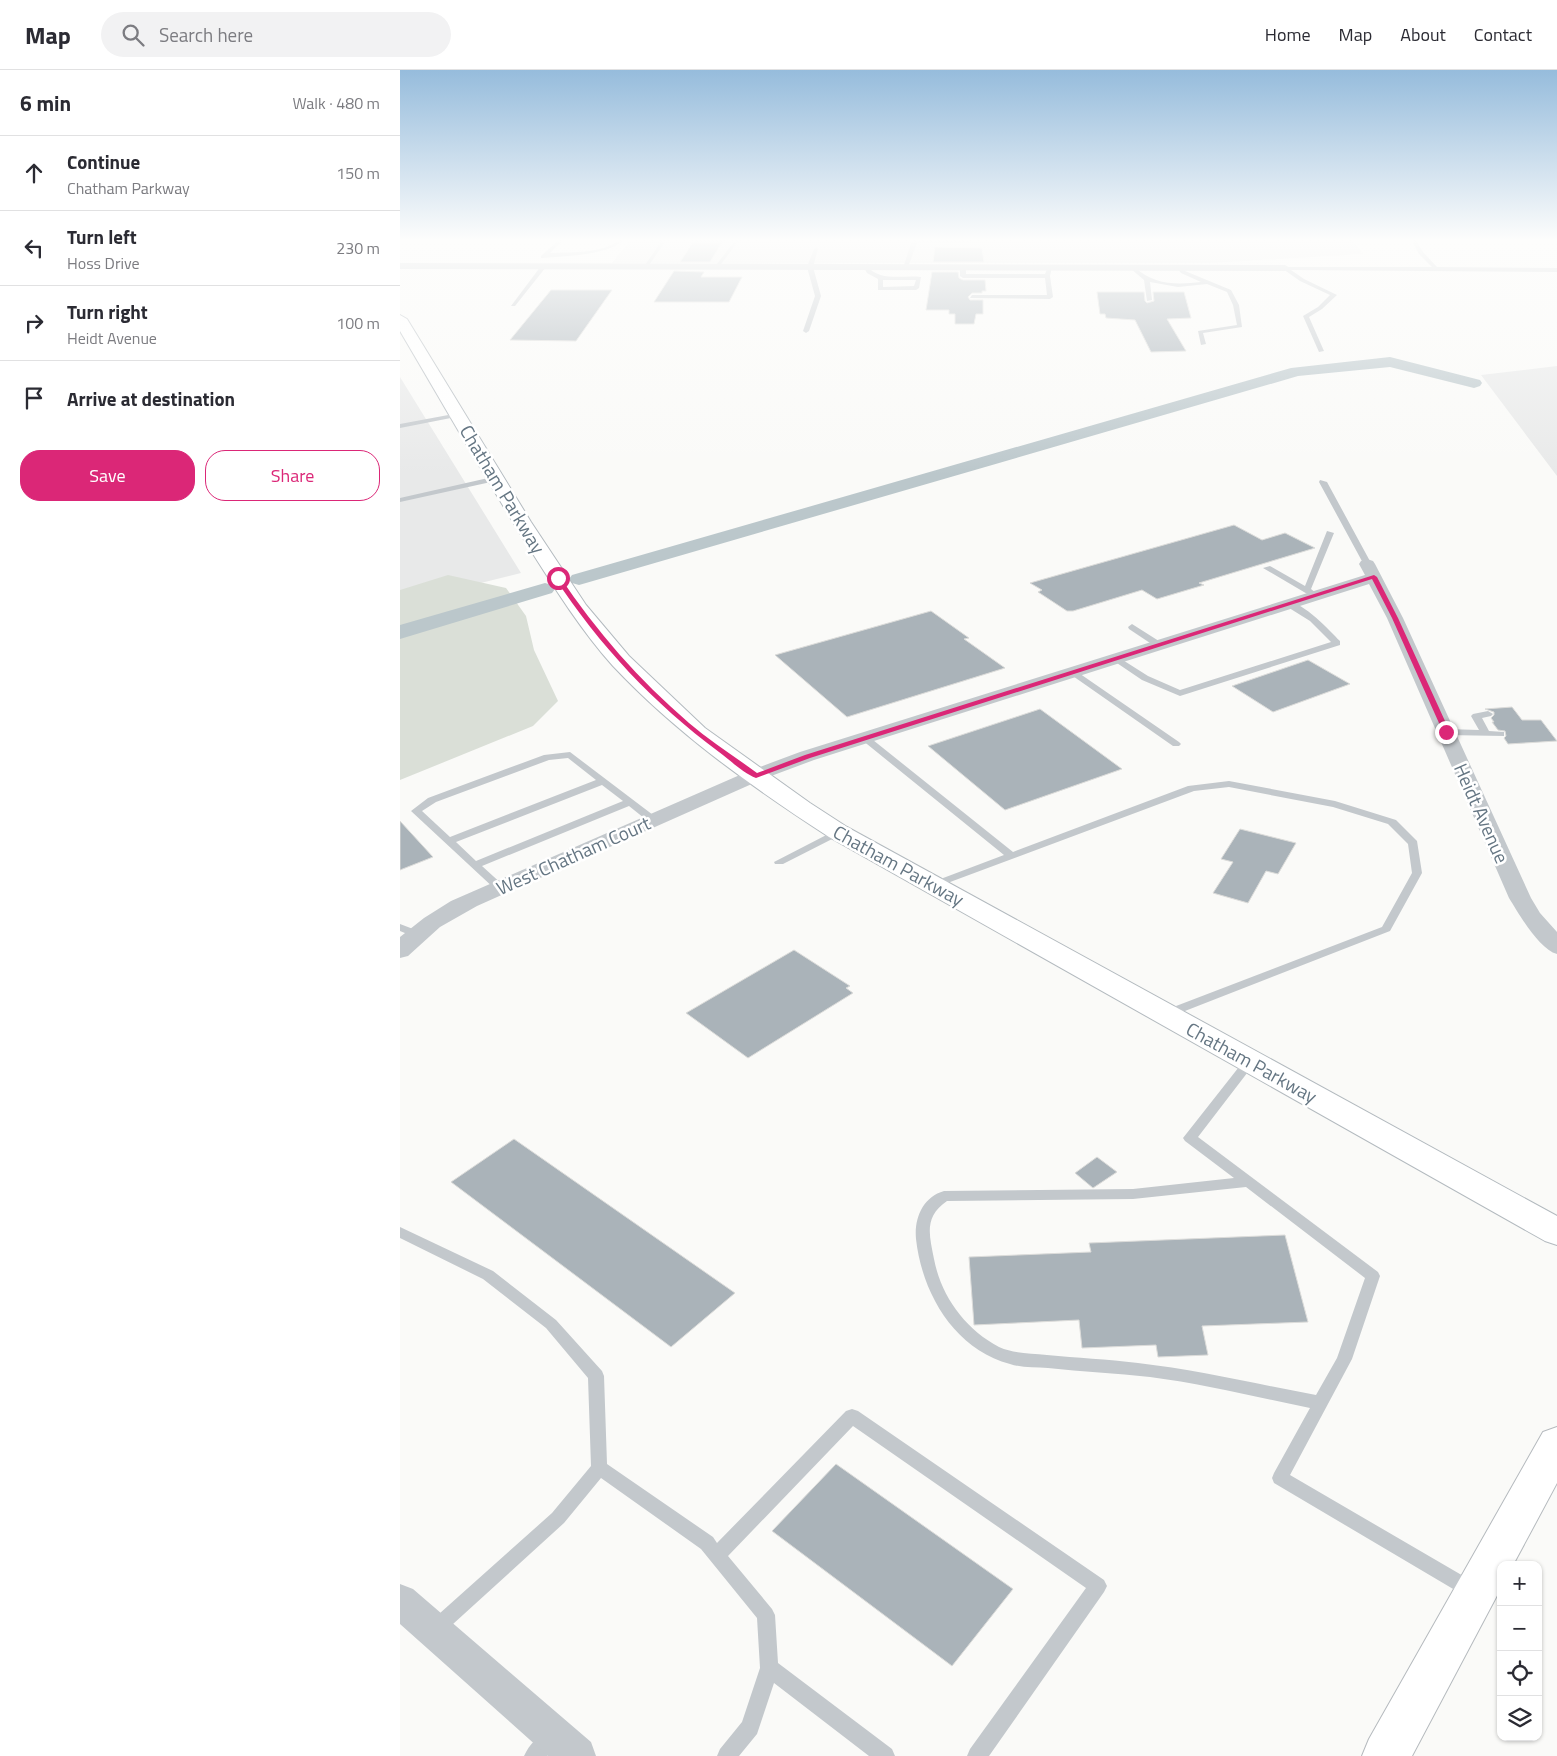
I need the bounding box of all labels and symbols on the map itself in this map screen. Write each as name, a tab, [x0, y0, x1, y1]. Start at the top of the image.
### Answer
street label: Chatham Parkway	[453, 419, 553, 559]
route start	[547, 567, 570, 590]
route end	[1435, 721, 1458, 744]
street label: Heidt Avenue	[1447, 758, 1517, 868]
street label: West Chatham Court	[491, 808, 655, 902]
street label: Chatham Parkway	[828, 817, 970, 913]
street label: Chatham Parkway	[1181, 1014, 1323, 1110]

